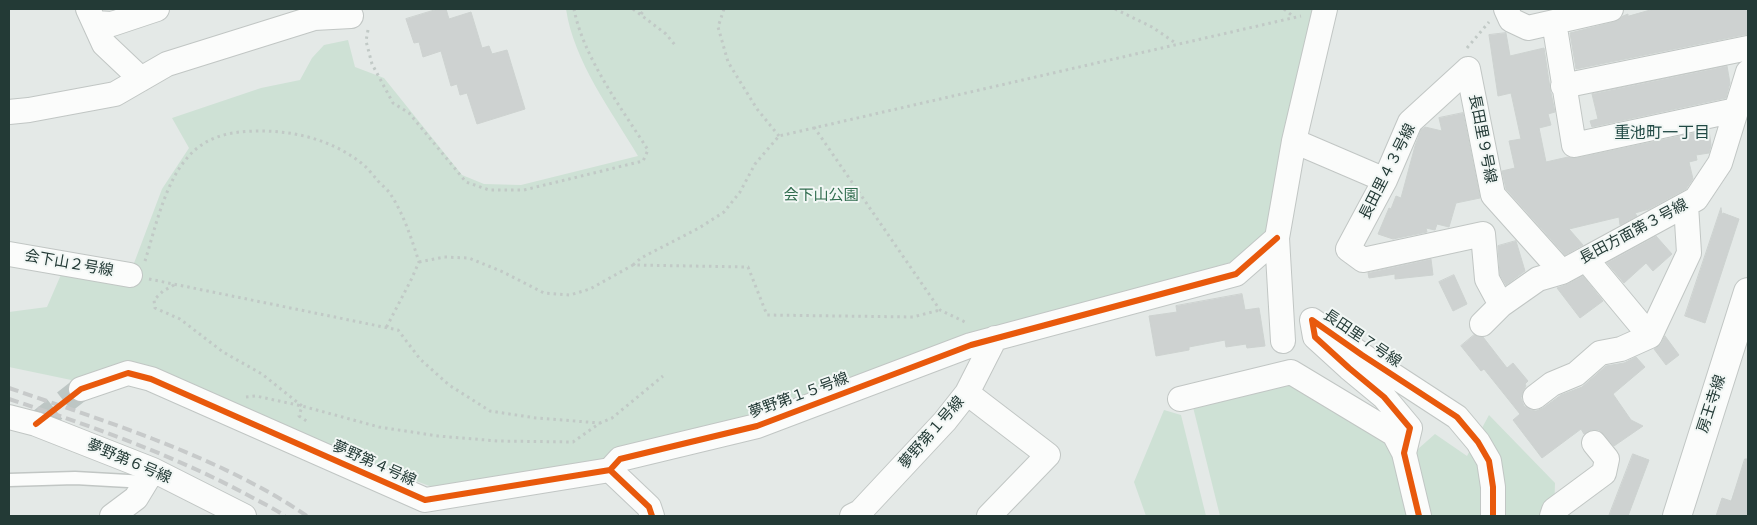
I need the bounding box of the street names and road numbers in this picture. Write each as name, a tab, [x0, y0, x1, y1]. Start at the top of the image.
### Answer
street label: 長田里９号線	[1465, 93, 1499, 185]
street label: 長田里４３号線	[1356, 121, 1420, 223]
street label: 長田方面第３号線	[1577, 196, 1691, 268]
street label: 会下山２号線	[23, 247, 115, 281]
street label: 長田里７号線	[1320, 306, 1404, 372]
street label: 夢野第１５号線	[747, 370, 851, 422]
street label: 房王寺線	[1694, 373, 1730, 435]
street label: 夢野第１号線	[896, 393, 968, 473]
street label: 夢野第６号線	[84, 436, 174, 488]
street label: 夢野第４号線	[329, 437, 419, 491]

